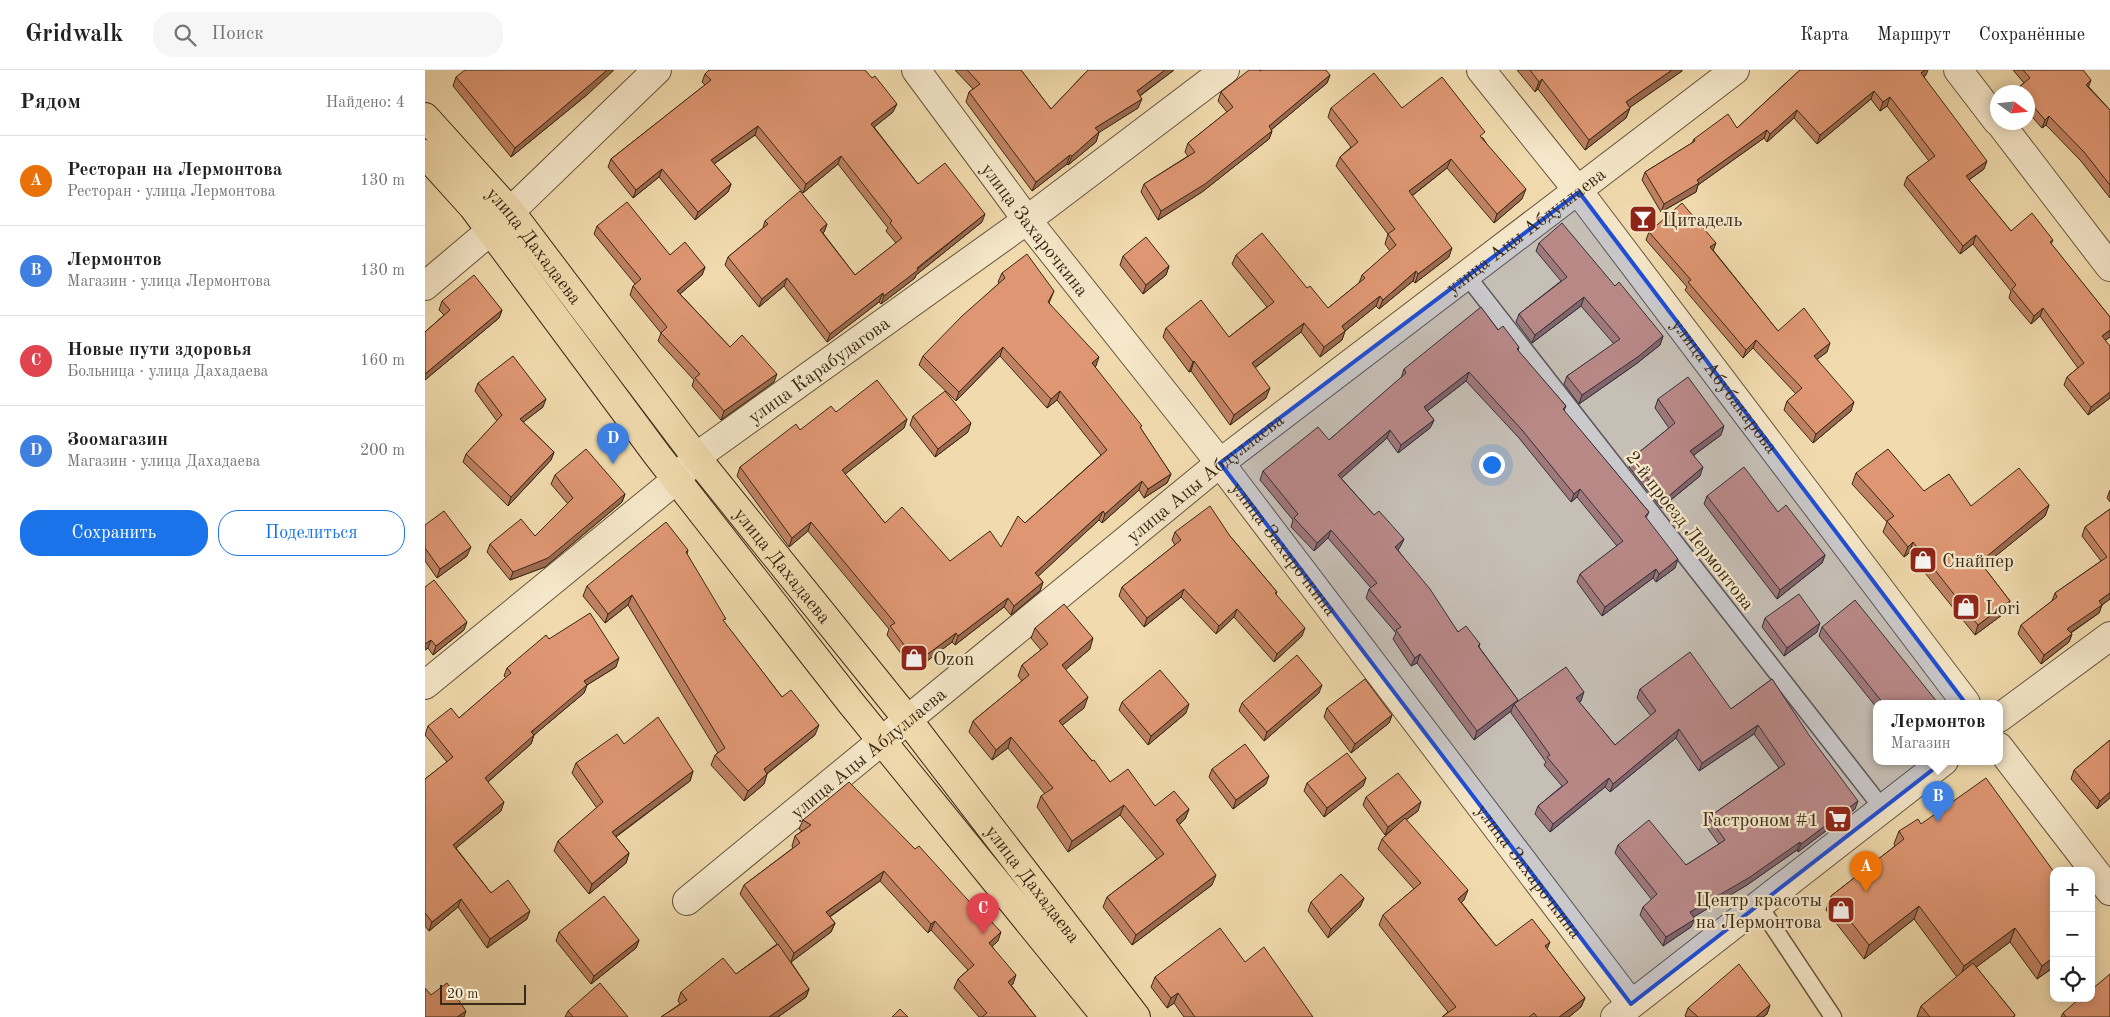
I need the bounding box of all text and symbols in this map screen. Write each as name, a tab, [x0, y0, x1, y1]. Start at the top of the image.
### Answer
search box	[153, 12, 503, 57]
icon: search	[171, 21, 199, 49]
text: Gridwalk	[25, 23, 123, 47]
text: Поиск	[211, 25, 264, 44]
text: Карта	[1800, 26, 1849, 44]
text: Маршрут	[1877, 26, 1951, 44]
text: Сохранённые	[1979, 26, 2085, 44]
north arrow	[1990, 85, 2035, 130]
text: Рядом	[20, 92, 81, 113]
text: Найдено: 4	[326, 95, 405, 111]
street label: улица Захарочкина	[976, 160, 1091, 301]
text: Ресторан на Лермонтова	[67, 161, 282, 180]
street label: улица Ацы Абдуллаева	[1444, 165, 1611, 299]
text: A	[30, 173, 42, 189]
text: 130 m	[360, 173, 405, 189]
text: Ресторан · улица Лермонтова	[67, 184, 276, 200]
street label: улица Дахадаева	[482, 185, 584, 309]
bar icon: Цитадель	[1628, 204, 1658, 234]
place label: Цитадель	[1662, 212, 1742, 231]
text: Лермонтов	[67, 251, 162, 270]
text: B	[30, 263, 42, 279]
text: 130 m	[360, 263, 405, 279]
text: Магазин · улица Лермонтова	[67, 274, 271, 290]
street label: улица Карабудагова	[746, 314, 895, 428]
street label: улица Абубакарова	[1666, 316, 1781, 458]
text: Новые пути здоровья	[67, 341, 252, 360]
text: C	[31, 353, 41, 369]
text: 160 m	[360, 353, 405, 369]
text: Больница · улица Дахадаева	[67, 364, 269, 380]
street label: улица Ацы Абдуллаева	[1124, 411, 1289, 547]
pin: D	[597, 423, 629, 464]
text: Зоомагазин	[67, 431, 168, 450]
text: D	[30, 443, 42, 459]
text: 200 m	[360, 443, 405, 459]
street label: 2-й проезд Лермонтова	[1621, 448, 1757, 615]
your location	[1479, 452, 1505, 478]
text: Магазин · улица Дахадаева	[67, 454, 261, 470]
street label: улица Захарочкина	[1226, 479, 1340, 621]
street label: улица Дахадаева	[729, 505, 834, 629]
button: Сохранить	[20, 510, 208, 556]
button: Поделиться	[218, 510, 405, 556]
shop icon: Снайпер	[1908, 545, 1938, 575]
place label: Снайпер	[1942, 553, 2014, 572]
shop icon: Lori	[1951, 592, 1981, 622]
place label: Lori	[1985, 600, 2020, 619]
shop icon: Ozon	[899, 643, 929, 673]
place label: Ozon	[933, 651, 974, 670]
street label: улица Ацы Абдуллаева	[788, 685, 951, 824]
popup	[1873, 700, 2003, 765]
text: Лермонтов	[1891, 713, 1985, 732]
text: Магазин	[1891, 736, 1951, 752]
pin: B	[1922, 781, 1954, 822]
street label: улица Захарочкина	[1471, 802, 1585, 943]
supermarket icon: Гастроном #1	[1823, 804, 1853, 834]
place label: Гастроном #1	[1702, 812, 1819, 831]
street label: улица Дахадаева	[981, 823, 1083, 948]
pin: A	[1850, 851, 1882, 892]
map controls	[2050, 867, 2095, 1002]
button: +	[2050, 867, 2095, 912]
place label: Центр красоты на Лермонтова	[1696, 892, 1823, 933]
pin: C	[967, 893, 999, 934]
shop icon: Центр красоты на Лермонтова	[1826, 895, 1856, 925]
button: −	[2050, 912, 2095, 957]
button: locate	[2050, 957, 2095, 1002]
scale bar	[440, 982, 526, 1005]
text: 20 m	[447, 987, 478, 1001]

